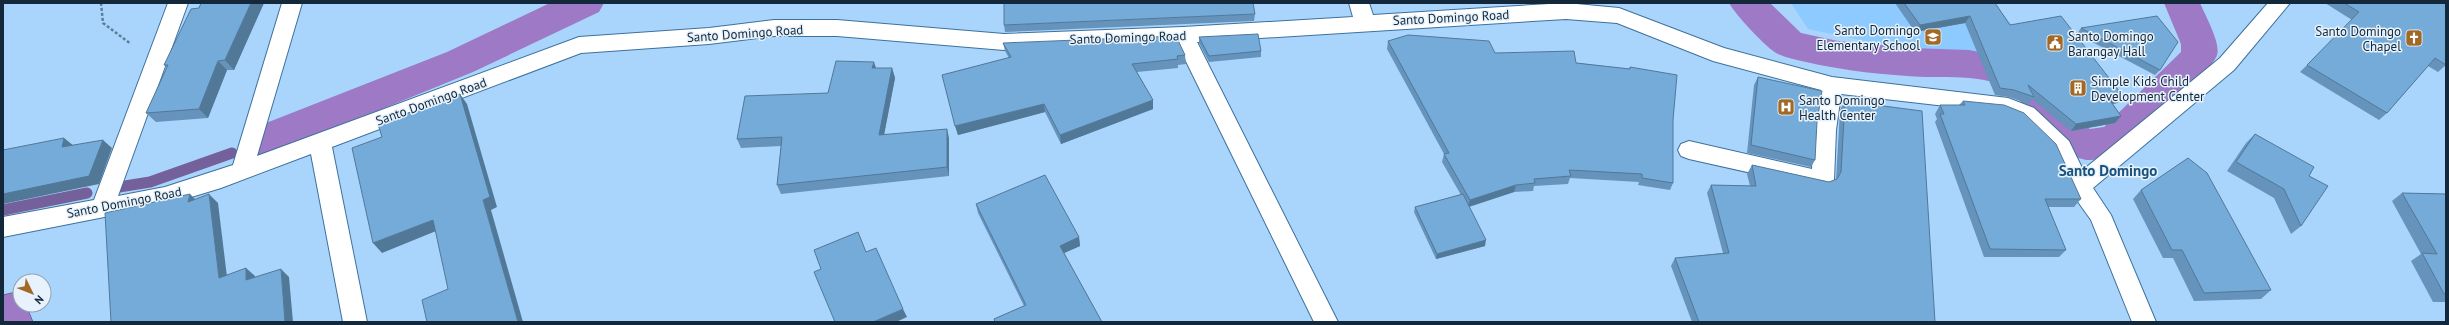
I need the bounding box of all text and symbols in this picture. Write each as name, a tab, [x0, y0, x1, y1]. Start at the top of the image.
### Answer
street label: Santo Domingo Road	[1392, 6, 1510, 29]
street label: Santo Domingo Road	[686, 21, 804, 46]
place label: Santo Domingo Elementary School	[1816, 22, 1920, 54]
place label: Santo Domingo Chapel	[2315, 23, 2401, 55]
street label: Santo Domingo Road	[1069, 27, 1187, 48]
school or university icon: Santo Domingo Elementary School	[1923, 27, 1943, 47]
place label: Santo Domingo Barangay Hall	[2068, 28, 2154, 60]
church icon: Santo Domingo Chapel	[2404, 28, 2424, 48]
public building icon: Santo Domingo Barangay Hall	[2045, 33, 2065, 53]
place label: Simple Kids Child Development Center	[2091, 73, 2205, 105]
street label: Santo Domingo Road	[373, 74, 489, 129]
building icon: Simple Kids Child Development Center	[2068, 78, 2088, 98]
place label: Santo Domingo Health Center	[1799, 92, 1885, 124]
hospital icon: Santo Domingo Health Center	[1776, 97, 1796, 117]
district label: Santo Domingo	[2059, 161, 2157, 180]
street label: Santo Domingo Road	[65, 183, 183, 222]
north arrow	[12, 273, 52, 313]
text: N	[32, 292, 47, 307]

